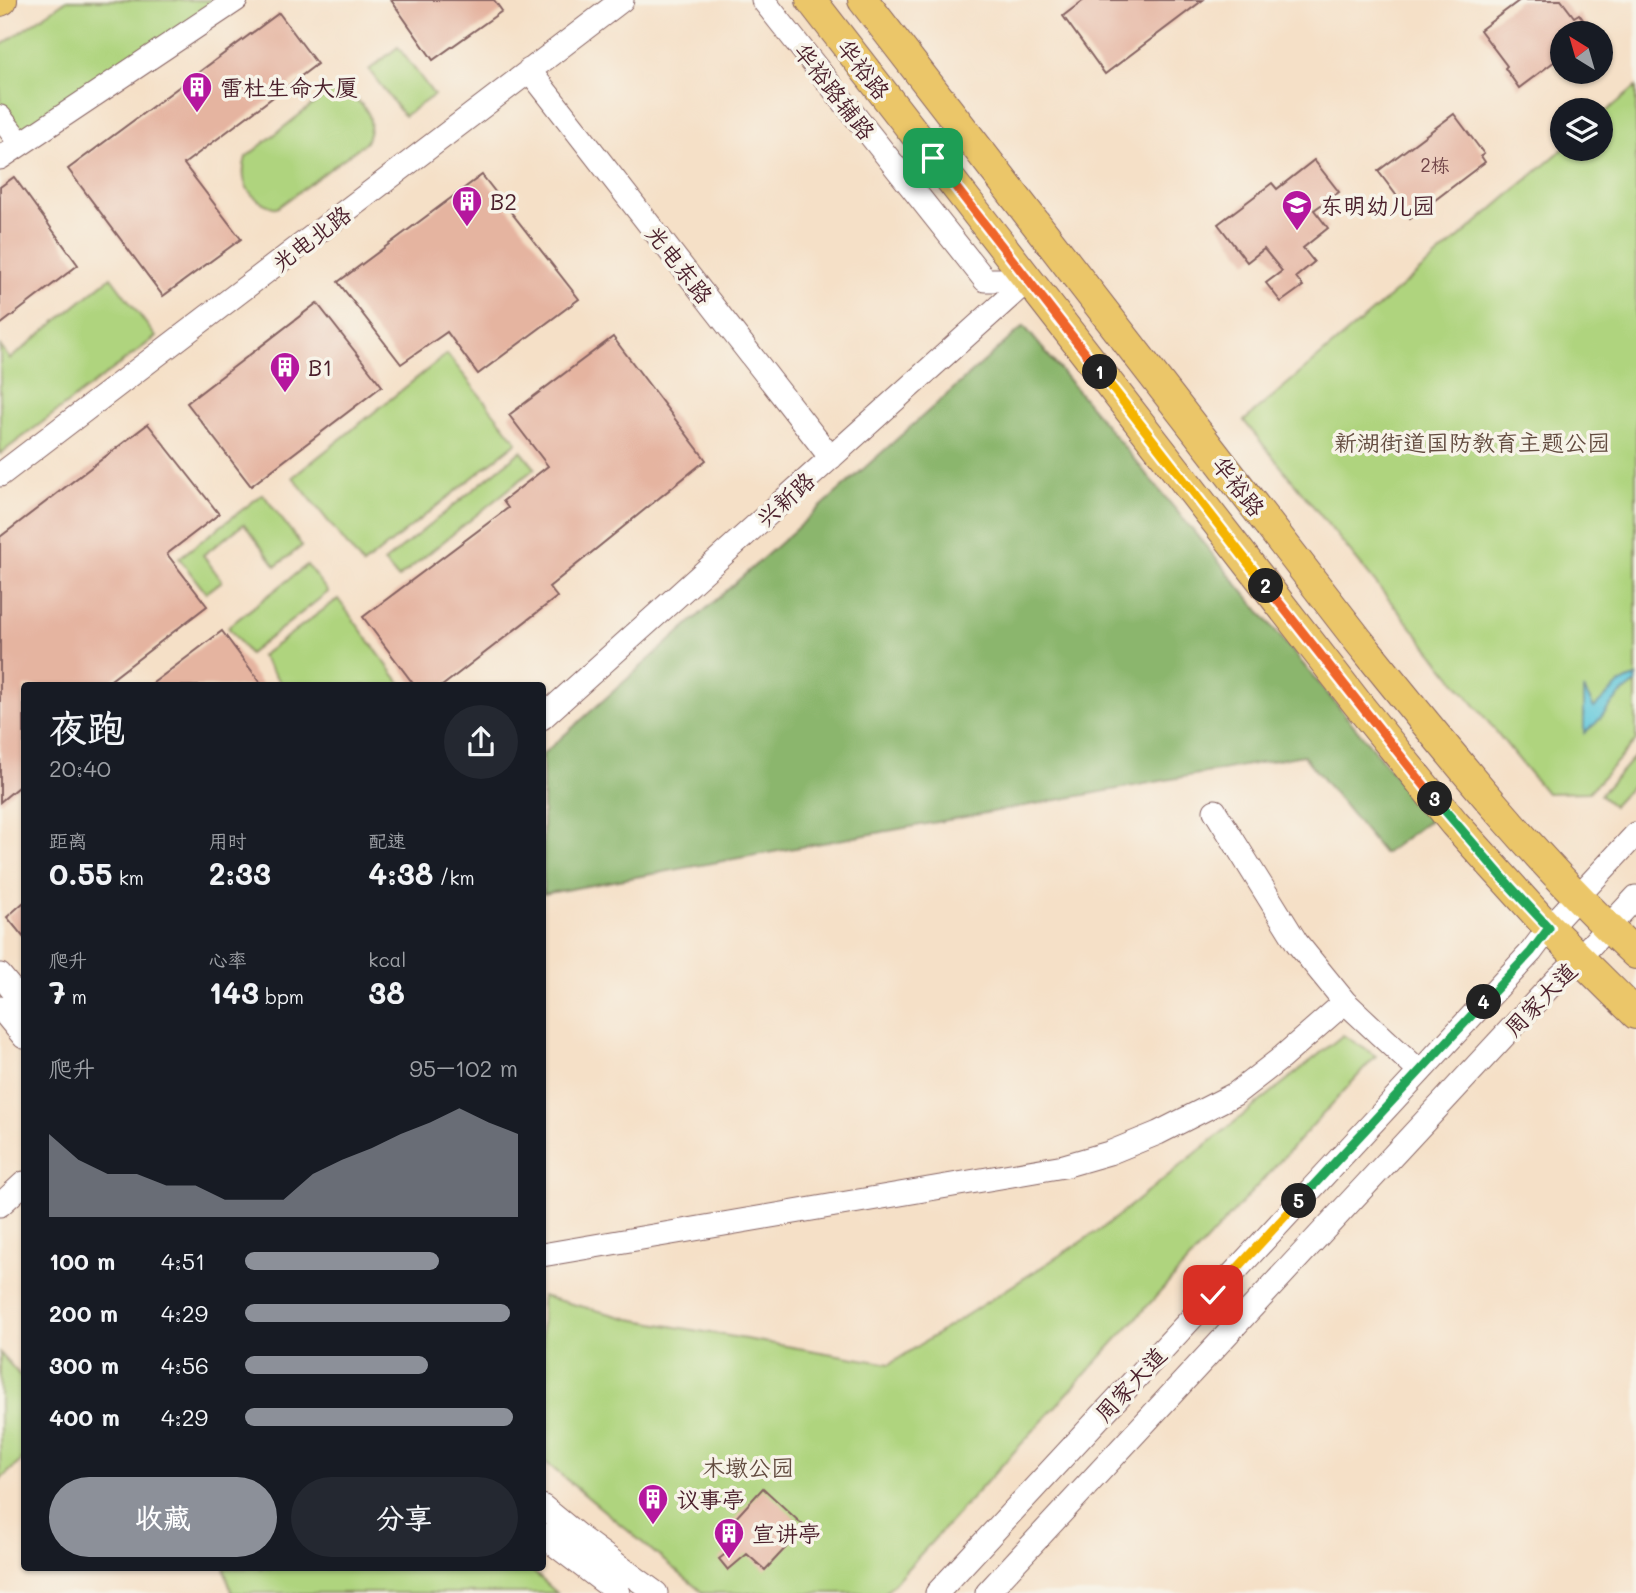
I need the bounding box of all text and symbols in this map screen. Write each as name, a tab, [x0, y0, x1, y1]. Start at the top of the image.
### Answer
north arrow	[1550, 21, 1614, 84]
map controls	[1550, 21, 1613, 161]
street label: 华裕路	[831, 33, 897, 105]
street label: 华裕路辅路	[788, 36, 882, 146]
building icon: 雷杜生命大厦	[180, 70, 214, 114]
place label: 雷杜生命大厦	[220, 72, 358, 102]
button: layers	[1550, 98, 1613, 161]
pin	[903, 128, 963, 188]
icon: arrive	[914, 139, 952, 177]
house number: 2栋	[1420, 152, 1450, 177]
building icon: B2	[450, 184, 484, 228]
place label: B2	[490, 186, 517, 216]
school or university icon: 东明幼儿园	[1280, 188, 1314, 232]
place label: 东明幼儿园	[1320, 190, 1435, 220]
street label: 光电北路	[265, 198, 357, 278]
street label: 光电东路	[640, 219, 720, 309]
building icon: B1	[268, 350, 302, 394]
place label: B1	[308, 352, 333, 382]
pin: 1	[1082, 354, 1118, 390]
text: 1	[1095, 359, 1104, 384]
park label: 新湖街道国防教育主题公园	[1334, 427, 1610, 457]
street label: 华裕路	[1206, 450, 1272, 522]
street label: 兴新路	[749, 465, 821, 533]
pin: 2	[1248, 568, 1284, 604]
text: 2	[1260, 573, 1271, 598]
text: 夜跑	[49, 702, 125, 752]
button: share	[444, 705, 518, 779]
text: 20:40	[49, 753, 111, 783]
pin: 3	[1418, 782, 1452, 816]
text: 3	[1429, 786, 1440, 811]
text: 距离	[49, 828, 87, 853]
text: 用时	[209, 828, 247, 853]
text: 配速	[368, 828, 406, 853]
text: 0.55	[49, 853, 113, 893]
text: 2:33	[209, 853, 271, 893]
text: 4:38	[368, 853, 433, 893]
text: km	[113, 865, 144, 890]
text: /km	[433, 865, 475, 890]
text: 爬升	[49, 947, 87, 972]
text: 心率	[209, 947, 247, 972]
text: kcal	[368, 947, 406, 972]
street label: 周家大道	[1497, 955, 1583, 1043]
text: 7	[49, 972, 66, 1012]
text: 143	[209, 972, 259, 1012]
text: 38	[368, 972, 405, 1012]
text: m	[66, 984, 87, 1009]
text: bpm	[259, 984, 304, 1009]
pin: 4	[1466, 984, 1502, 1020]
text: 4	[1477, 989, 1490, 1014]
text: 爬升	[49, 1053, 95, 1083]
text: 95–102 m	[409, 1053, 518, 1083]
pin: 5	[1282, 1184, 1316, 1218]
text: 5	[1293, 1188, 1304, 1213]
text: 100 m	[49, 1246, 115, 1276]
text: 4:51	[161, 1246, 205, 1276]
pin	[1183, 1265, 1243, 1325]
icon: check	[1194, 1276, 1232, 1314]
text: 200 m	[49, 1298, 118, 1328]
text: 4:29	[161, 1298, 208, 1328]
street label: 周家大道	[1088, 1340, 1172, 1428]
text: 300 m	[49, 1350, 119, 1380]
text: 4:56	[161, 1350, 209, 1380]
text: 400 m	[49, 1402, 120, 1432]
text: 4:29	[161, 1402, 208, 1432]
park label: 木墩公园	[702, 1452, 794, 1482]
button: 收藏	[49, 1477, 277, 1557]
button: 分享	[291, 1477, 518, 1557]
building icon: 议事亭	[636, 1482, 670, 1526]
place label: 议事亭	[676, 1484, 745, 1514]
building icon: 宣讲亭	[712, 1516, 746, 1560]
place label: 宣讲亭	[752, 1518, 821, 1548]

